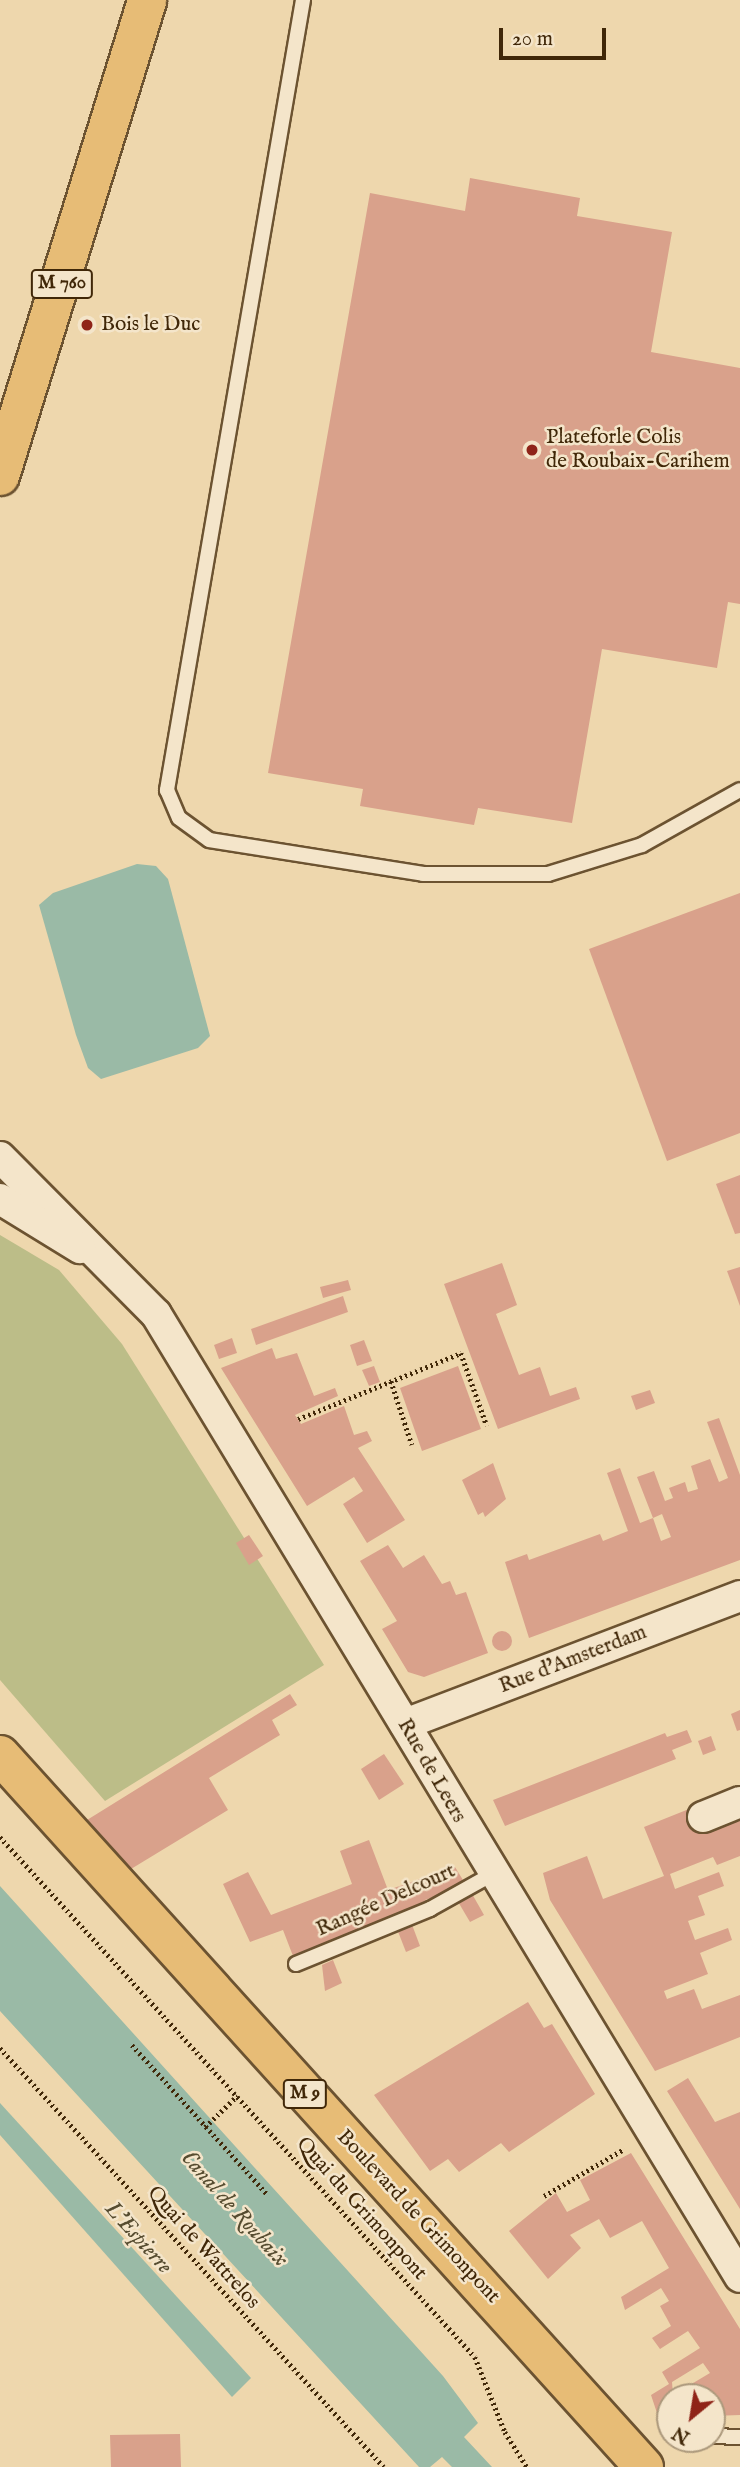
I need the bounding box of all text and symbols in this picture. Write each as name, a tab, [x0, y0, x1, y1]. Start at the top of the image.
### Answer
scale bar	[502, 14, 609, 58]
text: 20 m	[512, 26, 553, 53]
road number: M 760	[31, 268, 94, 300]
place label: Bois le Duc	[101, 312, 200, 338]
marker: Bois le Duc	[79, 317, 95, 333]
place label: Plateforle Colis de Roubaix-Carihem	[546, 425, 730, 475]
marker: Plateforle Colis de Roubaix-Carihem	[524, 442, 540, 458]
street label: Rue d'Amsterdam	[496, 1620, 650, 1700]
street label: Rue de Leers	[391, 1715, 471, 1827]
street label: Rangée Delcourt	[313, 1859, 459, 1943]
road number: M 9	[282, 2078, 328, 2110]
street label: Boulevard de Grimonpont	[331, 2125, 505, 2309]
street label: Quai du Grimonpont	[290, 2132, 432, 2286]
water label: Canal de Roubaix	[175, 2145, 293, 2273]
street label: Quai de Wattrelos	[141, 2181, 265, 2315]
water label: L'Espierre	[98, 2196, 178, 2280]
north arrow	[656, 2383, 726, 2453]
text: N	[668, 2420, 695, 2449]

